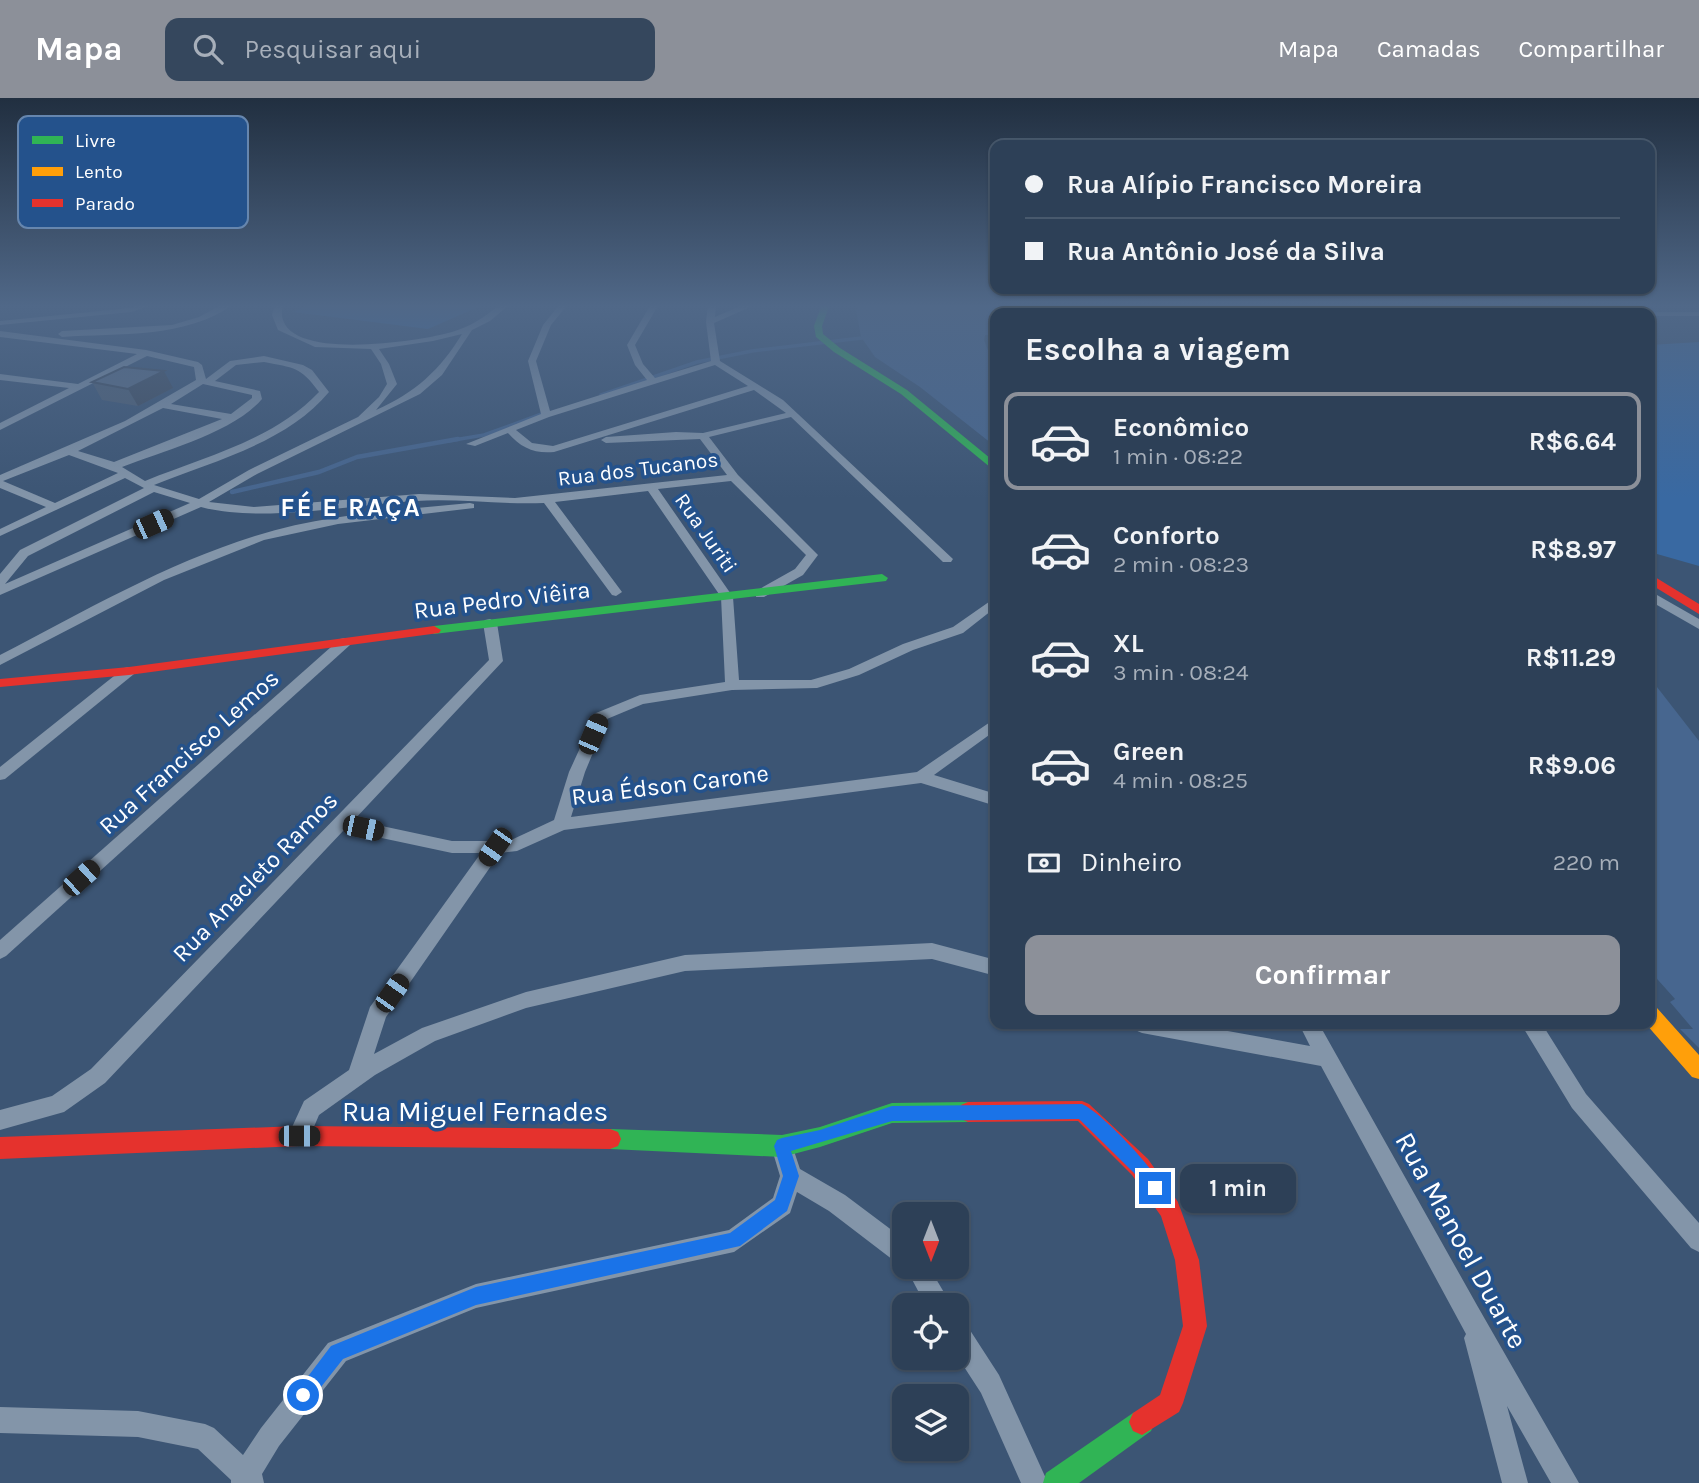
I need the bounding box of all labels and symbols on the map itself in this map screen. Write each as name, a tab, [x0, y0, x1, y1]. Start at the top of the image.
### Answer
legend	[18, 116, 248, 228]
text: Livre	[75, 130, 116, 152]
text: Lento	[75, 161, 123, 183]
text: Parado	[75, 193, 135, 215]
street label: Rua dos Tucanos	[556, 447, 720, 491]
street label: Rua Juriti	[670, 489, 742, 577]
district label: FÉ E RAÇA	[280, 491, 422, 523]
car	[130, 506, 177, 542]
street label: Rua Pedro Viêira	[412, 575, 592, 625]
street label: Rua Francisco Lemos	[93, 664, 285, 840]
car	[576, 711, 611, 757]
street label: Rua Édson Carone	[570, 758, 770, 811]
street label: Rua Anacleto Ramos	[167, 786, 343, 968]
car	[341, 813, 386, 843]
car	[475, 824, 516, 870]
car	[59, 856, 104, 900]
car	[372, 970, 413, 1016]
street label: Rua Miguel Fernades	[342, 1095, 608, 1128]
car	[279, 1126, 321, 1147]
street label: Rua Manoel Duarte	[1388, 1126, 1535, 1354]
callout: 1 min	[1180, 1164, 1295, 1212]
route end	[1139, 1172, 1171, 1204]
north arrow	[892, 1202, 970, 1279]
route start	[287, 1379, 319, 1411]

